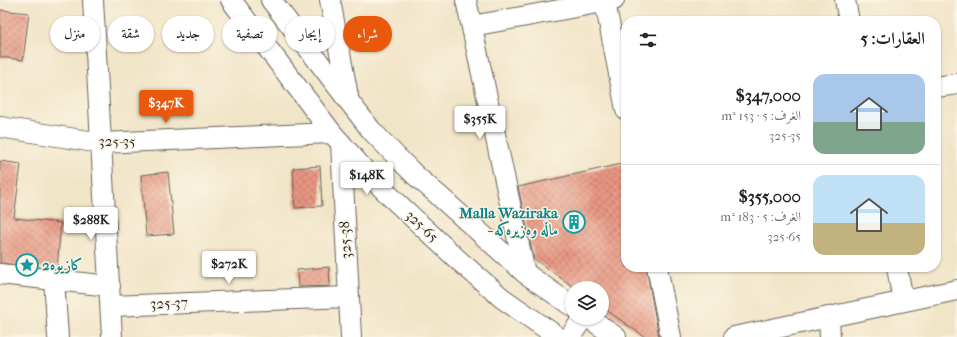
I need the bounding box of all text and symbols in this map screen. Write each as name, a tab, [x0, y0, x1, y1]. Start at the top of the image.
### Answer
chip: منزل	[50, 16, 100, 52]
chip: شقة	[108, 16, 154, 52]
chip: جديد	[162, 16, 214, 52]
chip: تصفية	[222, 16, 277, 52]
chip: إيجار	[285, 16, 335, 52]
chip: شراء	[343, 16, 392, 52]
text: العقارات: 5	[860, 28, 925, 48]
icon: filters	[637, 29, 659, 51]
text: $347,000	[736, 85, 801, 105]
pin: $347K	[138, 90, 194, 124]
icon: home	[845, 90, 893, 138]
text: $347K	[148, 95, 184, 110]
pin: $355K	[452, 106, 508, 140]
text: الغرف: 5 · 153 m²	[721, 108, 801, 123]
text: $355K	[463, 111, 497, 126]
text: 325-35	[769, 128, 801, 143]
street label: 325-35	[99, 132, 135, 150]
pin: $148K	[339, 162, 395, 196]
text: $148K	[349, 167, 385, 182]
text: $355,000	[738, 186, 801, 206]
icon: home	[845, 191, 893, 239]
place label: Malla Waziraka - ماڵە وەزیرەکە	[458, 204, 559, 239]
street label: 325-65	[402, 206, 442, 246]
pin: $288K	[63, 207, 119, 241]
building icon: Malla Waziraka - ماڵە وەزیرەکە	[561, 209, 587, 235]
text: الغرف: 5 · 183 m²	[720, 209, 801, 224]
text: $288K	[73, 212, 109, 227]
street label: 325-38	[335, 221, 355, 259]
text: 325-65	[767, 229, 801, 244]
pin: $272K	[201, 251, 257, 285]
place icon: كازيوه2	[14, 252, 40, 278]
place label: كازيوه2	[42, 256, 83, 274]
text: $272K	[211, 256, 247, 271]
map controls	[565, 281, 609, 325]
button: layers	[565, 281, 609, 325]
street label: 325-37	[150, 293, 188, 313]

